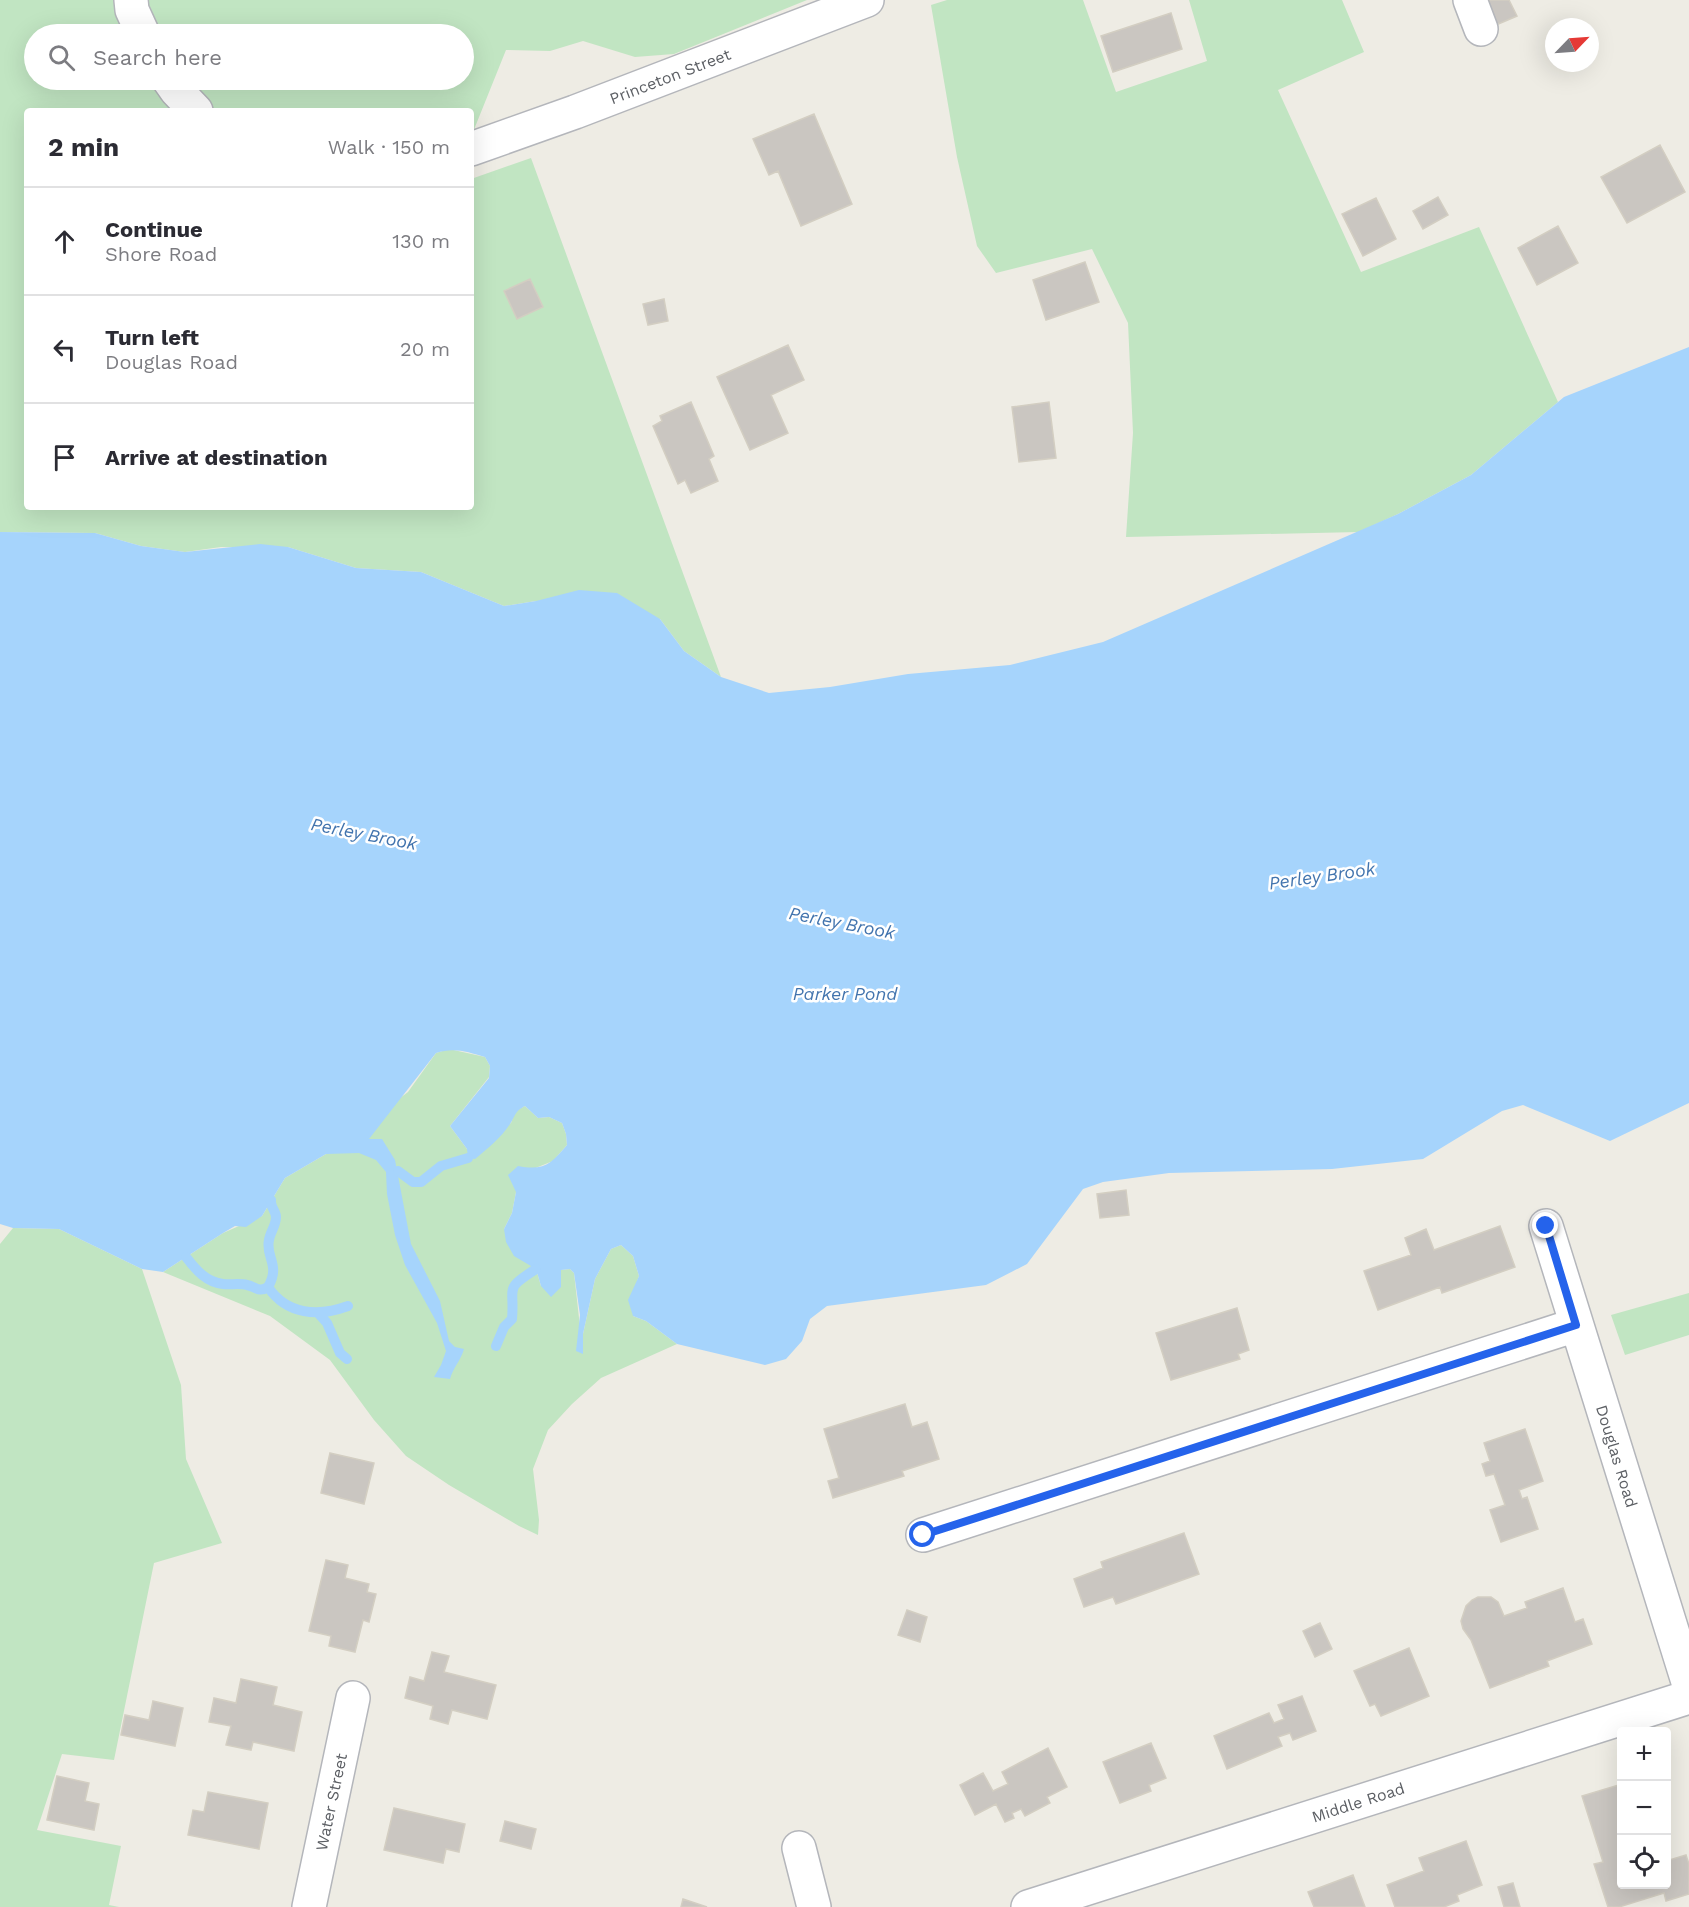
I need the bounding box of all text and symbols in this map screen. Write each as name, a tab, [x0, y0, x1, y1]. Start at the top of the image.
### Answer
north arrow	[1545, 18, 1599, 72]
search box	[24, 24, 474, 90]
icon: search	[45, 41, 78, 74]
text: Search here	[93, 45, 222, 70]
street label: Princeton Street	[607, 45, 734, 108]
text: 2 min	[48, 132, 119, 162]
text: Walk · 150 m	[328, 135, 450, 159]
text: Continue	[105, 217, 203, 242]
icon: ahead	[48, 225, 81, 258]
text: 130 m	[392, 229, 450, 253]
text: Shore Road	[105, 242, 217, 266]
text: Turn left	[105, 325, 199, 350]
icon: left	[48, 333, 81, 366]
text: 20 m	[400, 337, 450, 361]
text: Douglas Road	[105, 350, 238, 374]
icon: arrive	[48, 441, 81, 474]
text: Arrive at destination	[105, 445, 328, 470]
water label: Perley Brook	[309, 813, 420, 854]
water label: Perley Brook	[1267, 857, 1378, 893]
water label: Perley Brook	[787, 902, 898, 943]
water label: Parker Pond	[793, 983, 898, 1004]
route end	[1532, 1212, 1558, 1238]
street label: Douglas Road	[1592, 1402, 1641, 1510]
route start	[909, 1521, 935, 1547]
map controls	[1617, 1727, 1671, 1889]
button: +	[1617, 1727, 1671, 1781]
street label: Water Street	[312, 1751, 351, 1853]
street label: Middle Road	[1309, 1779, 1407, 1826]
button: −	[1617, 1781, 1671, 1835]
button: locate	[1617, 1835, 1671, 1889]

